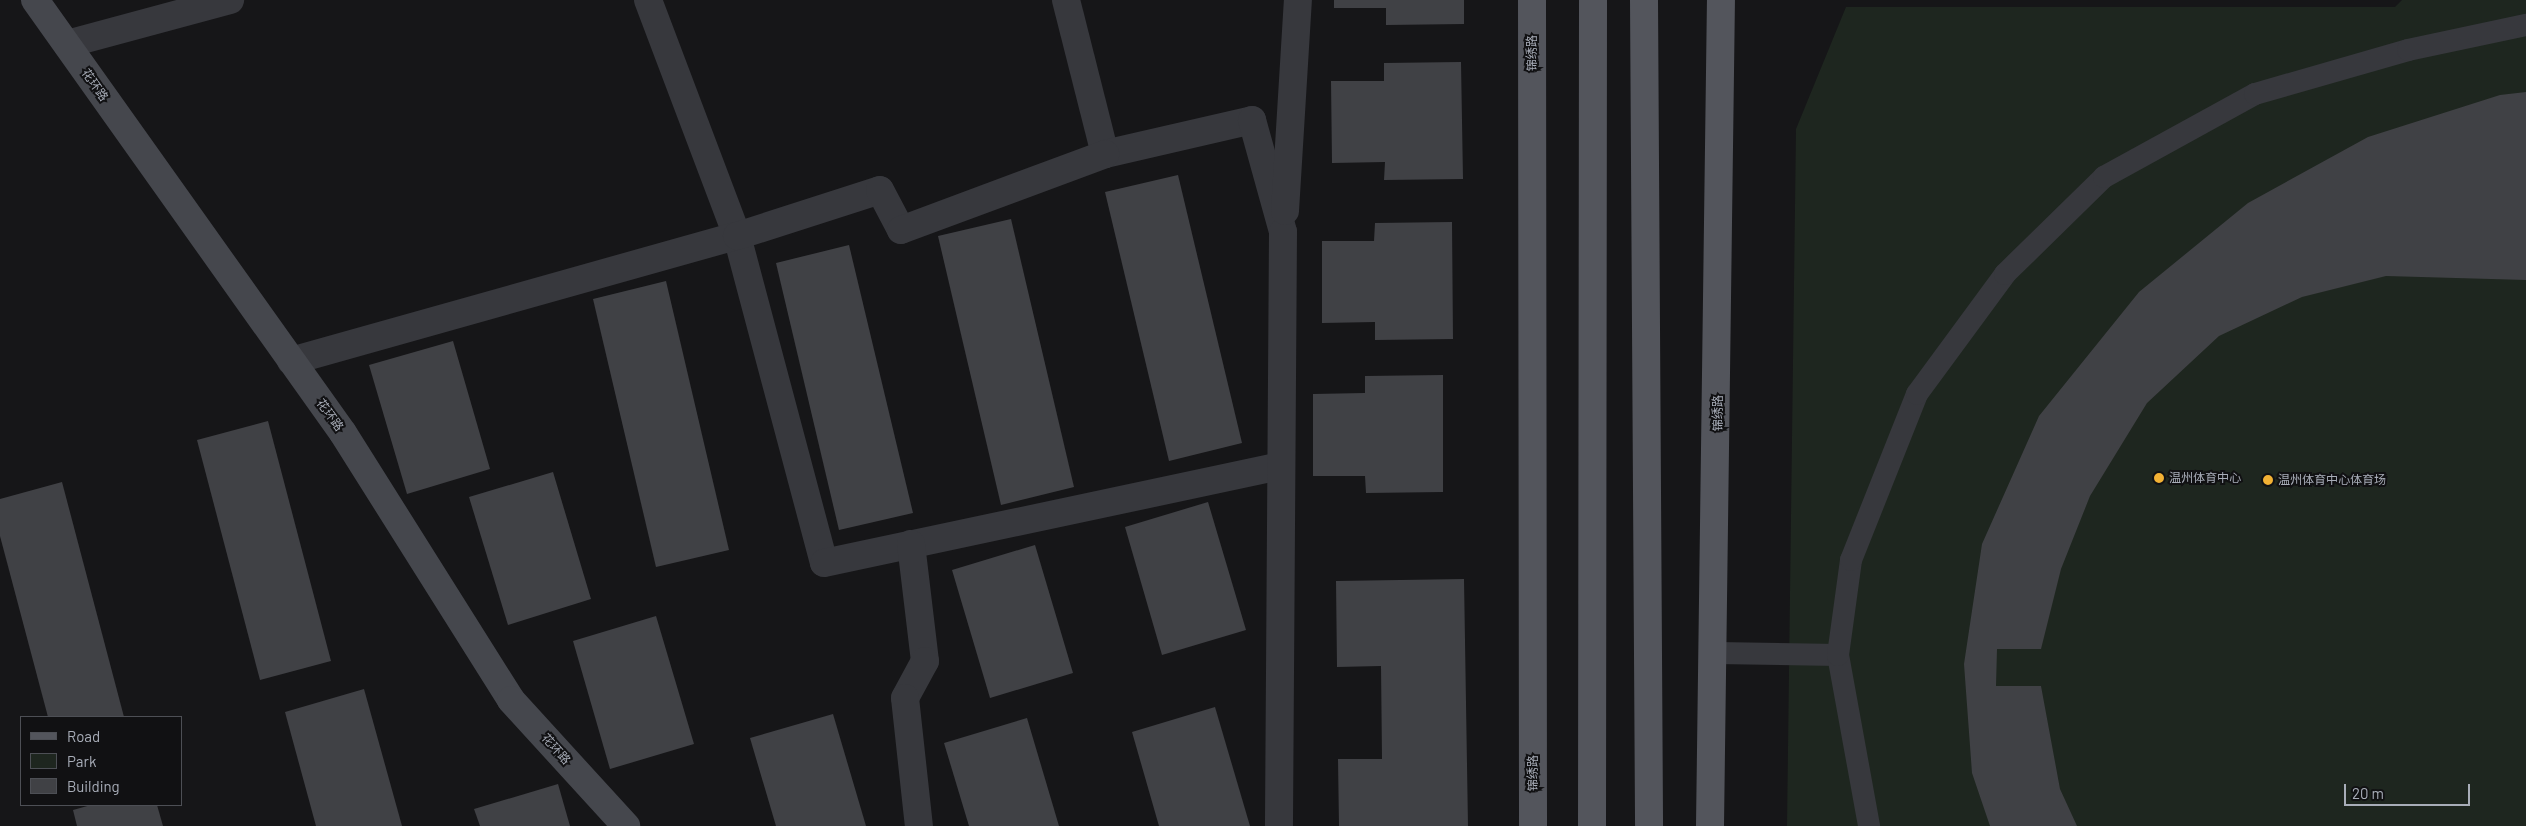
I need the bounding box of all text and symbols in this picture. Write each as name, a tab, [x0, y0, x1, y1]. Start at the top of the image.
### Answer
street label: 锦绣路	[1525, 35, 1539, 71]
street label: 花环路	[79, 66, 111, 104]
street label: 锦绣路	[1711, 395, 1725, 431]
street label: 花环路	[314, 396, 346, 434]
place label: 温州体育中心	[2169, 471, 2241, 485]
marker: 温州体育中心	[2153, 472, 2165, 484]
place label: 温州体育中心体育场	[2278, 473, 2386, 487]
marker: 温州体育中心体育场	[2262, 474, 2274, 486]
legend	[20, 716, 182, 806]
text: Road	[67, 727, 100, 745]
street label: 花环路	[539, 731, 573, 767]
text: Park	[67, 752, 96, 770]
street label: 锦绣路	[1526, 755, 1540, 791]
scale bar	[2346, 774, 2472, 806]
text: Building	[67, 777, 120, 795]
text: 20 m	[2352, 784, 2384, 802]

